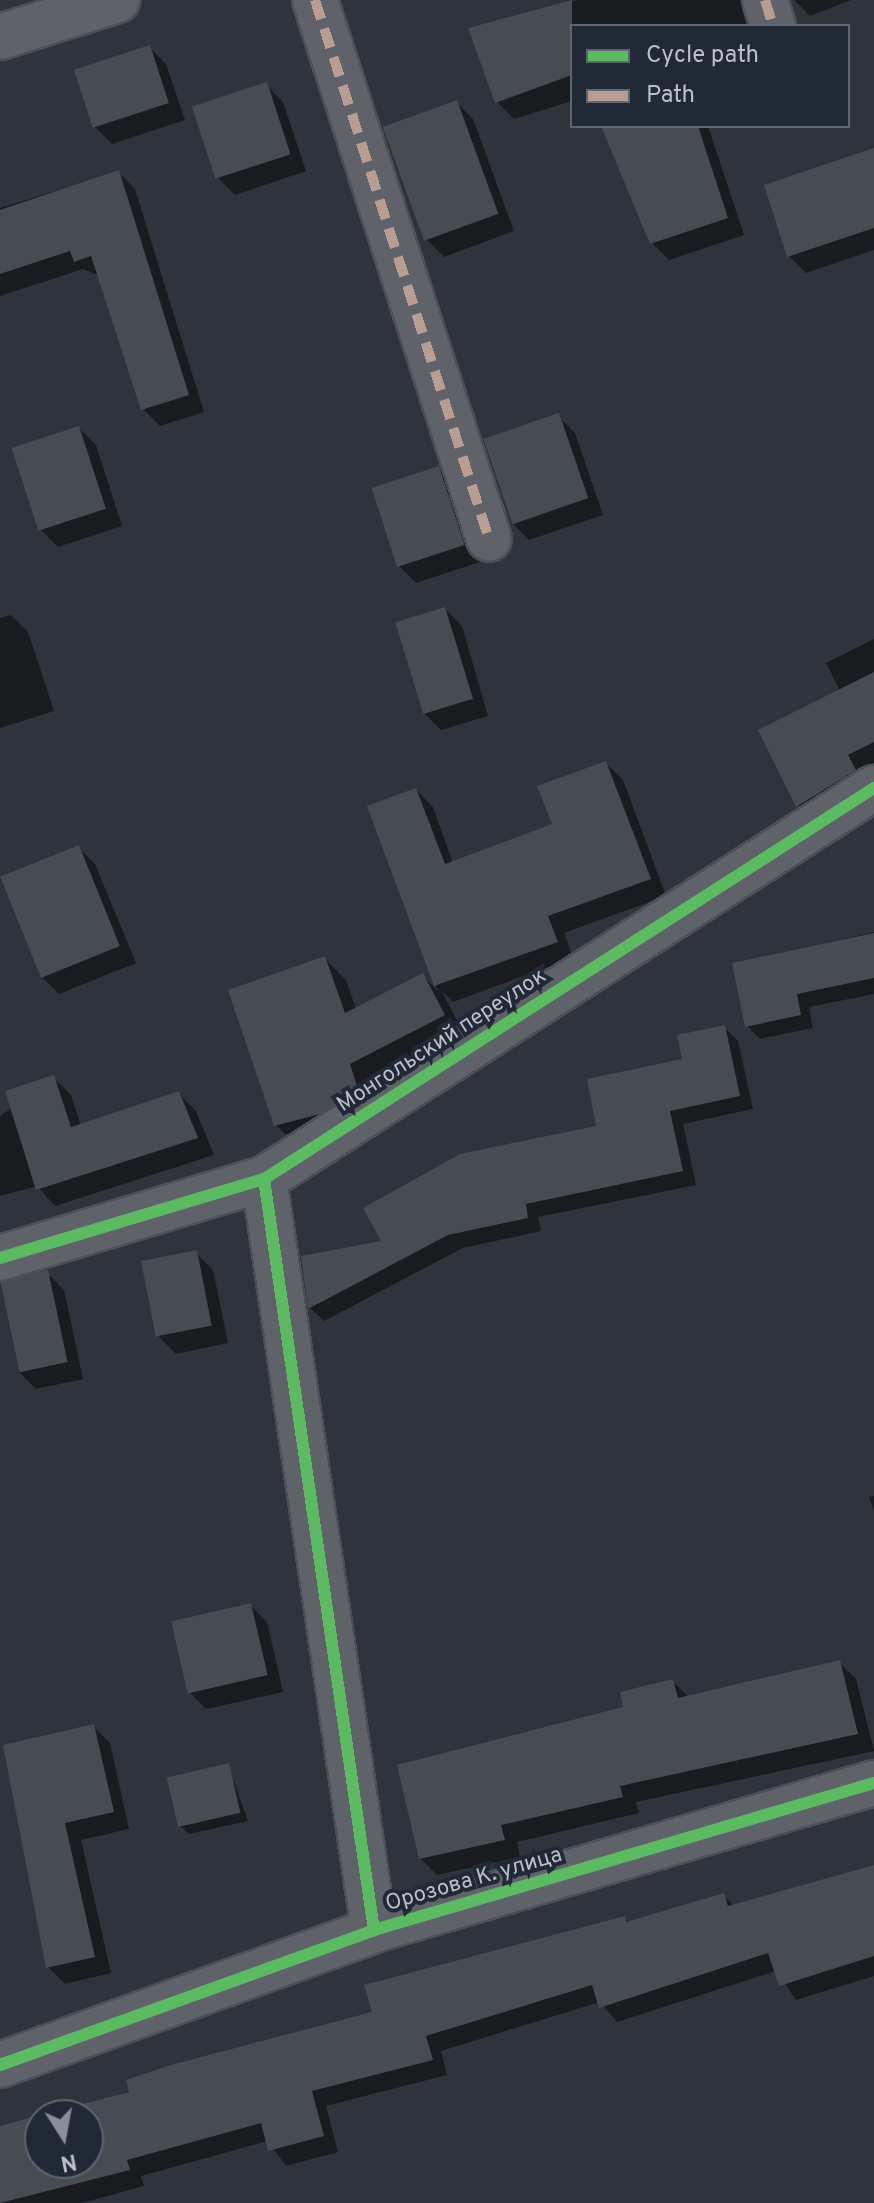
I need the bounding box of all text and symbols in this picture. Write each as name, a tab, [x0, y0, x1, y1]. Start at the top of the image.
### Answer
legend	[570, 24, 850, 128]
text: Cycle path	[646, 41, 759, 71]
text: Path	[646, 81, 695, 111]
street label: Монгольский переулок	[332, 963, 552, 1119]
street label: Орозова К. улица	[383, 1842, 565, 1918]
north arrow	[24, 2099, 104, 2179]
text: N	[58, 2146, 79, 2176]

